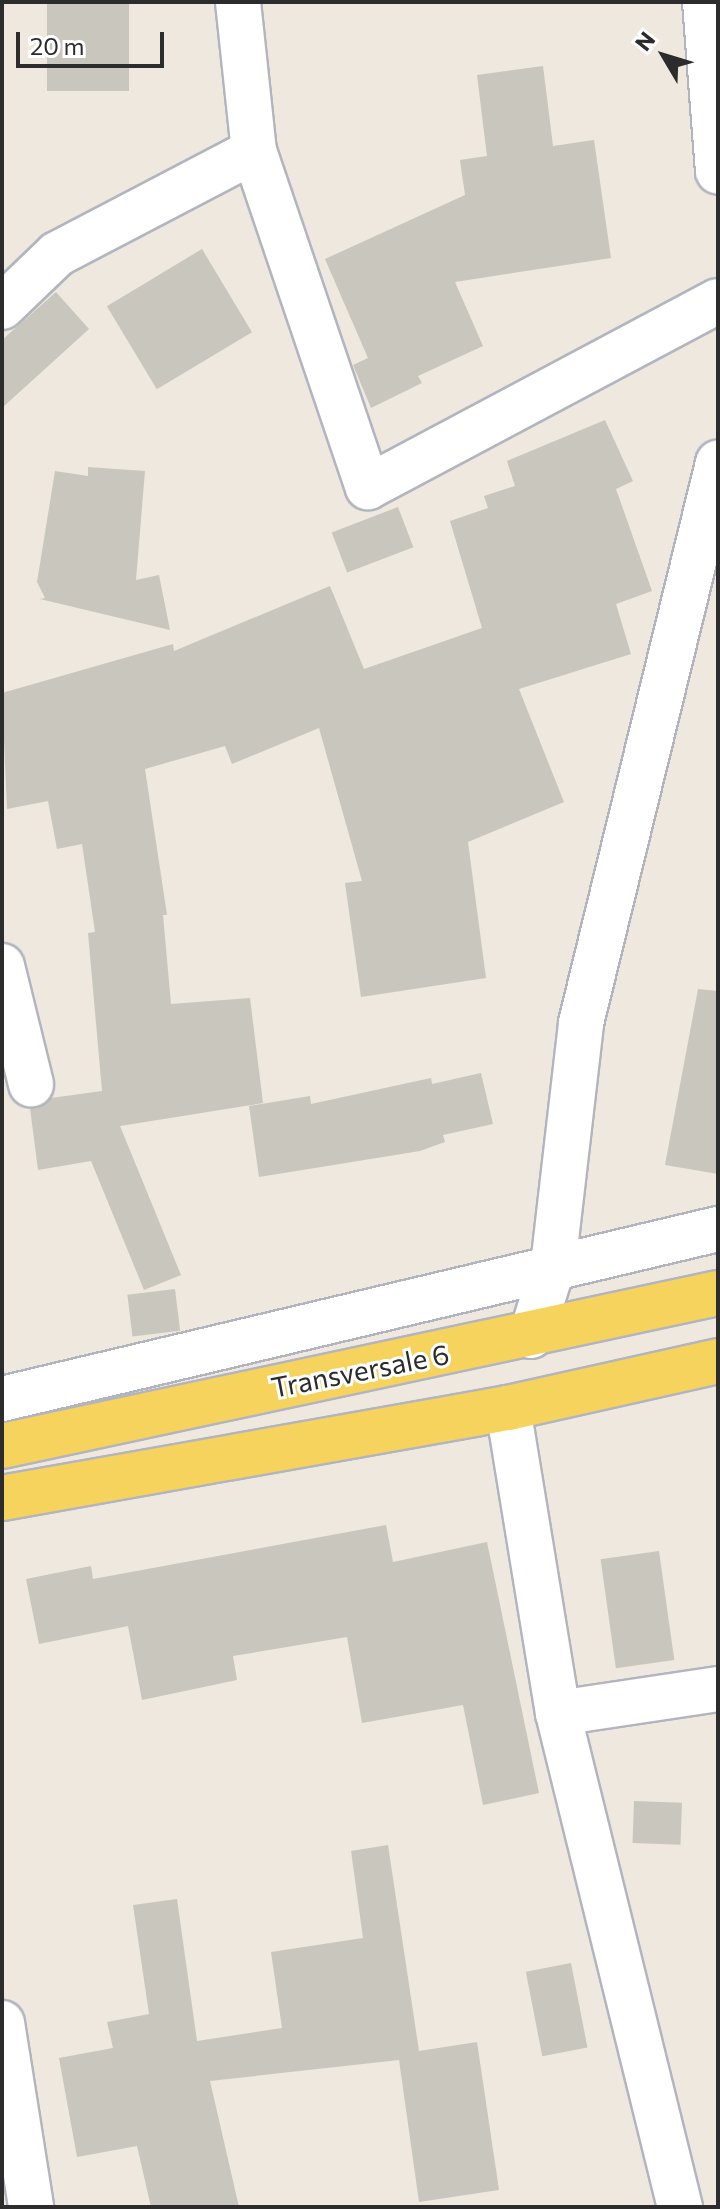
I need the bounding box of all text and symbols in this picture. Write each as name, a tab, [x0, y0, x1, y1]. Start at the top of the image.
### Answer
scale bar	[20, 16, 168, 66]
north arrow	[624, 16, 704, 96]
text: N	[629, 26, 660, 56]
text: 20 m	[30, 31, 84, 60]
street label: Transversale 6	[268, 1336, 452, 1404]

